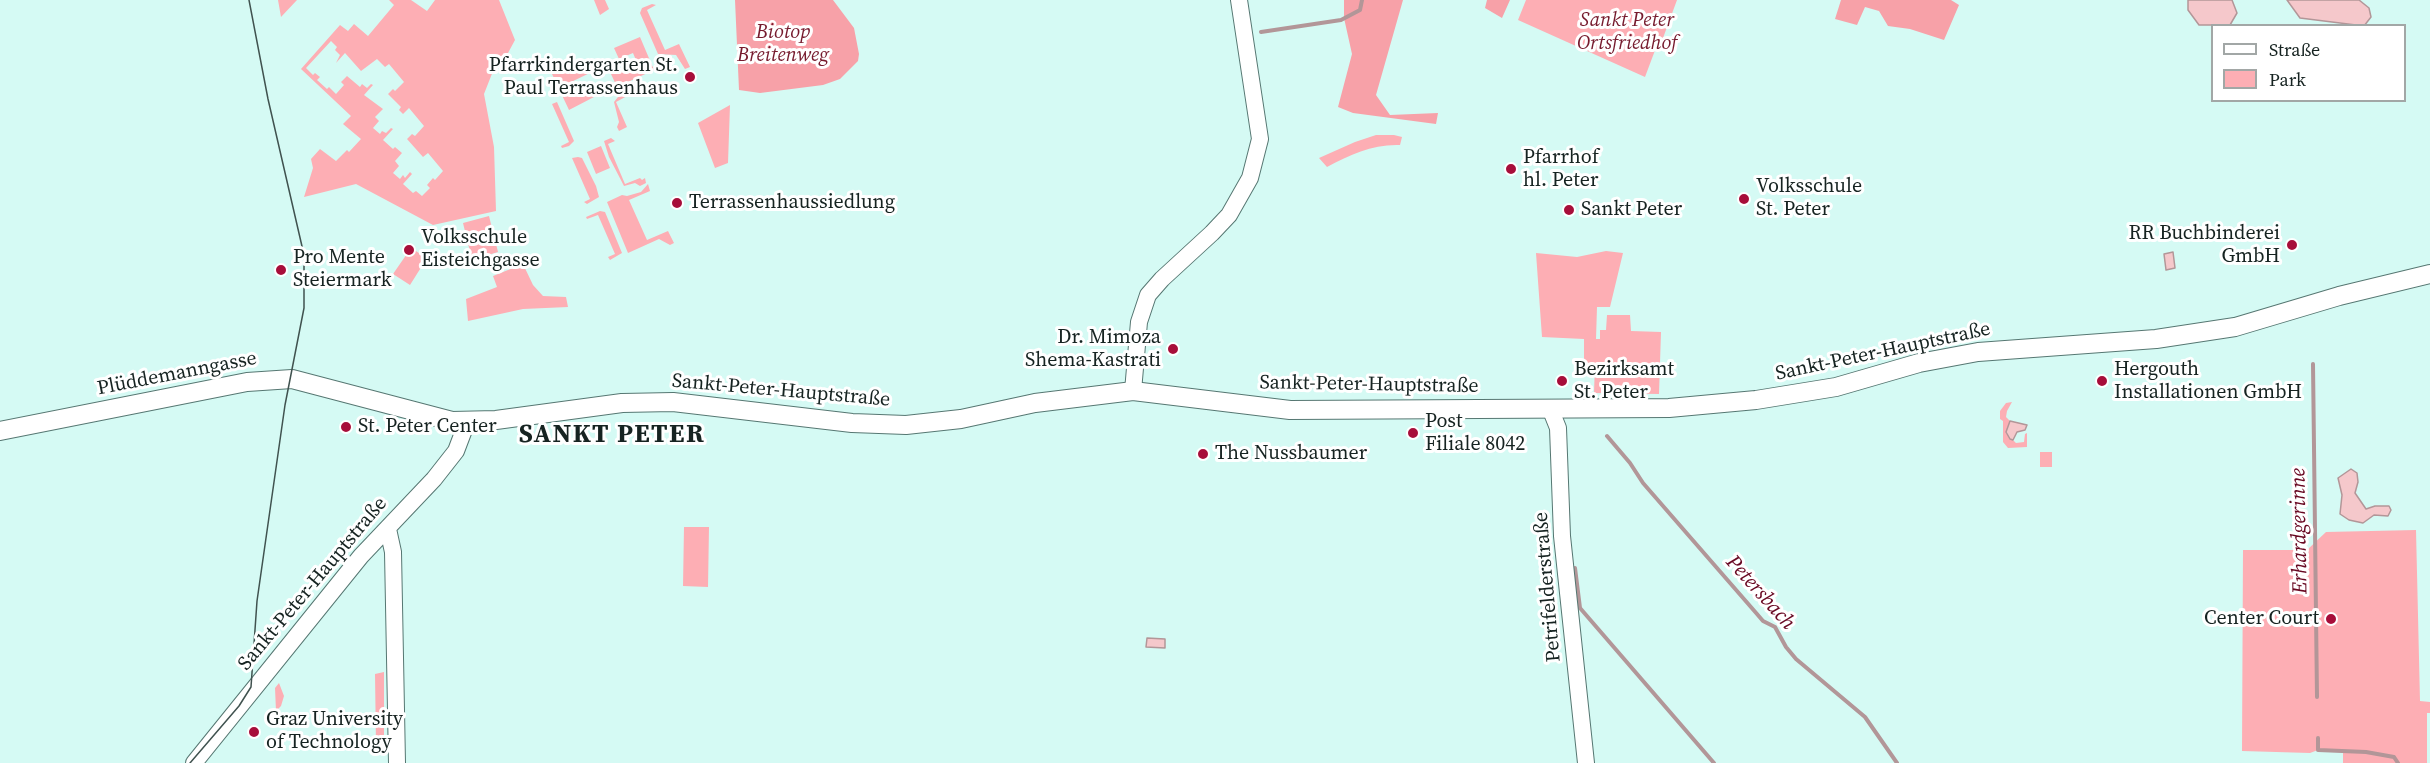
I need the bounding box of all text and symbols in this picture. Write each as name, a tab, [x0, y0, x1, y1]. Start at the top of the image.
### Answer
park label: Sankt Peter Ortsfriedhof	[1577, 9, 1677, 56]
park label: Biotop Breitenweg	[737, 21, 829, 68]
legend	[2211, 24, 2406, 102]
text: Straße	[2269, 37, 2320, 62]
place label: Pfarrkindergarten St. Paul Terrassenhaus	[489, 54, 678, 101]
text: Park	[2269, 67, 2306, 92]
marker: Pfarrkindergarten St. Paul Terrassenhaus	[683, 70, 697, 84]
place label: Pfarrhof hl. Peter	[1523, 146, 1599, 193]
marker: Pfarrhof hl. Peter	[1504, 162, 1518, 176]
place label: Volksschule St. Peter	[1756, 175, 1862, 222]
place label: Terrassenhaussiedlung	[689, 191, 895, 215]
marker: Volksschule St. Peter	[1737, 192, 1751, 206]
marker: Terrassenhaussiedlung	[670, 196, 684, 210]
place label: Sankt Peter	[1581, 198, 1682, 222]
marker: Sankt Peter	[1562, 203, 1576, 217]
place label: RR Buchbinderei GmbH	[2129, 222, 2280, 269]
place label: Volksschule Eisteichgasse	[421, 226, 540, 273]
marker: RR Buchbinderei GmbH	[2285, 238, 2299, 252]
marker: Volksschule Eisteichgasse	[402, 243, 416, 257]
place label: Pro Mente Steiermark	[293, 246, 392, 293]
marker: Pro Mente Steiermark	[274, 263, 288, 277]
street label: Sankt-Peter-Hauptstraße	[1773, 317, 1993, 387]
place label: Dr. Mimoza Shema-Kastrati	[1025, 326, 1161, 373]
marker: Dr. Mimoza Shema-Kastrati	[1166, 342, 1180, 356]
street label: Plüddemanngasse	[95, 347, 259, 401]
place label: Bezirksamt St. Peter	[1574, 358, 1674, 405]
place label: Hergouth Installationen GmbH	[2114, 358, 2302, 405]
street label: Sankt-Peter-Hauptstraße	[671, 369, 891, 413]
street label: Sankt-Peter-Hauptstraße	[1259, 371, 1479, 399]
marker: Bezirksamt St. Peter	[1555, 374, 1569, 388]
marker: Hergouth Installationen GmbH	[2095, 374, 2109, 388]
place label: Post Filiale 8042	[1425, 410, 1525, 457]
place label: St. Peter Center	[358, 415, 497, 439]
district label: SANKT PETER	[519, 419, 705, 451]
marker: St. Peter Center	[339, 420, 353, 434]
marker: Post Filiale 8042	[1406, 426, 1420, 440]
place label: The Nussbaumer	[1215, 442, 1367, 466]
marker: The Nussbaumer	[1196, 447, 1210, 461]
water label: Erhardgerinne	[2286, 468, 2314, 594]
street label: Sankt-Peter-Hauptstraße	[233, 492, 393, 676]
street label: Petrifelderstraße	[1529, 511, 1567, 663]
water label: Petersbach	[1720, 550, 1800, 636]
place label: Center Court	[2204, 607, 2319, 631]
marker: Center Court	[2324, 612, 2338, 626]
place label: Graz University of Technology	[266, 708, 403, 755]
marker: Graz University of Technology	[247, 725, 261, 739]

